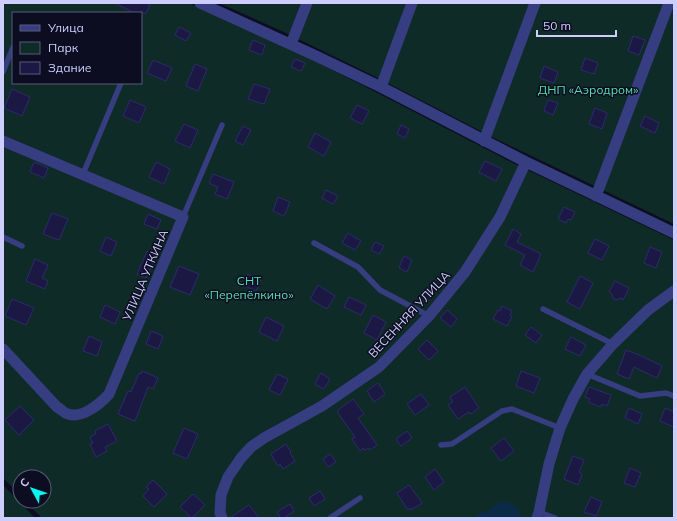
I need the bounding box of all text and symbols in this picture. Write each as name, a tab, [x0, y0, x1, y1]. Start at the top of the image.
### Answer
legend	[12, 12, 142, 84]
scale bar	[537, 12, 616, 38]
text: 50 m	[543, 18, 571, 33]
text: Улица	[47, 20, 84, 35]
text: Парк	[48, 40, 79, 55]
text: Здание	[48, 60, 92, 75]
park label: ДНП «Аэродром»	[538, 82, 639, 97]
street label: УЛИЦА УТКИНА	[119, 227, 171, 324]
street label: ВЕСЕННЯЯ УЛИЦА	[365, 267, 453, 360]
park label: СНТ «Перепёлкино»	[204, 273, 294, 302]
north arrow	[12, 469, 52, 509]
text: С	[17, 475, 32, 490]

